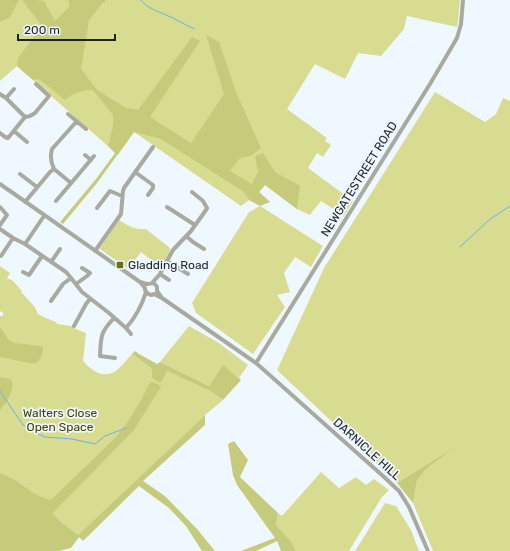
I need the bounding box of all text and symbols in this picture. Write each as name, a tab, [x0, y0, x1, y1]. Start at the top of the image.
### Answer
scale bar	[18, 16, 115, 42]
text: 200 m	[24, 23, 60, 37]
street label: NEWGATESTREET ROAD	[318, 119, 400, 239]
place label: Gladding Road	[128, 258, 209, 272]
marker: Gladding Road	[115, 260, 125, 270]
park label: Walters Close Open Space	[23, 406, 98, 434]
street label: DARNICLE HILL	[330, 415, 404, 483]

